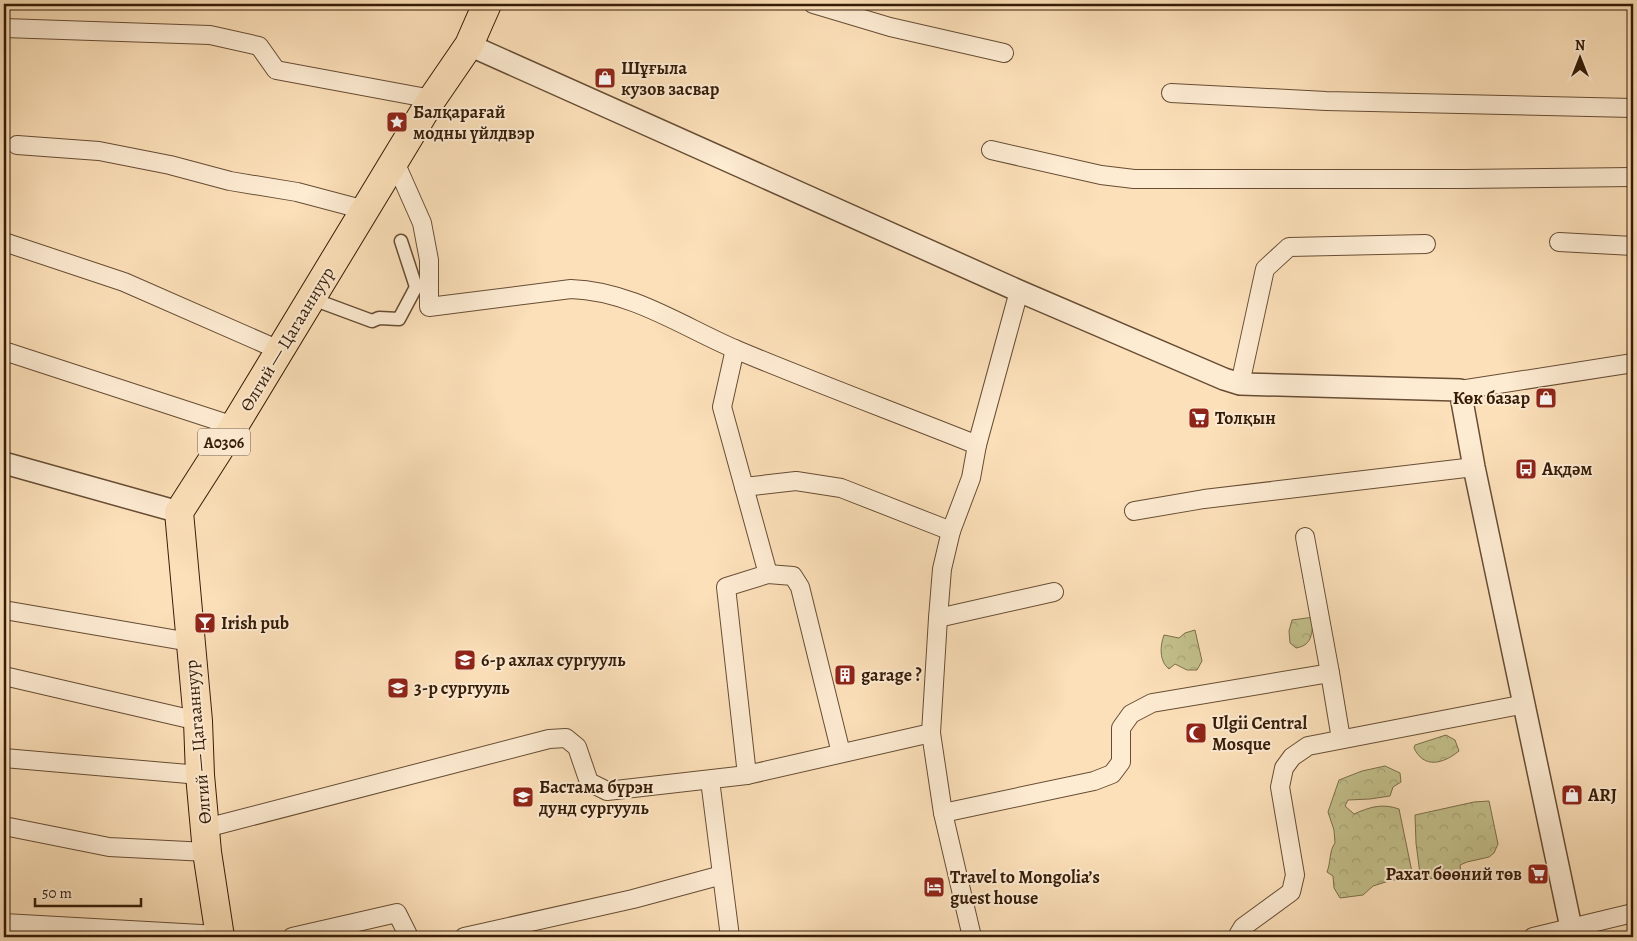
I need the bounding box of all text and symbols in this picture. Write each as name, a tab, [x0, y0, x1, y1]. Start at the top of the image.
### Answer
north arrow	[1554, 32, 1604, 82]
text: N	[1575, 36, 1585, 55]
place label: Шұғыла кузов засвар	[621, 56, 720, 101]
shop icon: Шұғыла кузов засвар	[593, 66, 617, 90]
place label: Балқарағай модны үйлдвэр	[413, 100, 535, 145]
place icon: Балқарағай модны үйлдвэр	[385, 110, 409, 134]
street label: Өлгий — Цагааннуур	[234, 262, 340, 416]
place label: Көк базар	[1453, 386, 1530, 410]
shop icon: Көк базар	[1534, 386, 1558, 410]
supermarket icon: Толқын	[1187, 406, 1211, 430]
place label: Толқын	[1215, 406, 1276, 430]
road number: A0306	[198, 428, 250, 456]
bus stop icon: Ақдəм	[1514, 457, 1538, 481]
place label: Ақдəм	[1541, 457, 1592, 481]
bar icon: Irish pub	[193, 611, 217, 635]
place label: Irish pub	[221, 611, 289, 635]
school or university icon: 6-р ахлах сургууль	[453, 648, 477, 672]
place label: 6-р ахлах сургууль	[481, 648, 626, 672]
street label: Өлгий — Цагааннуур	[179, 659, 217, 825]
building icon: garage ?	[833, 663, 857, 687]
place label: garage ?	[861, 663, 922, 687]
school or university icon: 3-р сургууль	[386, 676, 410, 700]
place label: 3-р сургууль	[414, 676, 510, 700]
place label: Ulgii Central Mosque	[1212, 711, 1308, 756]
mosque icon: Ulgii Central Mosque	[1184, 721, 1208, 745]
place label: Бастама бүрэн дунд сургууль	[538, 775, 653, 820]
shop icon: ARJ	[1560, 783, 1584, 807]
place label: ARJ	[1587, 783, 1617, 807]
school or university icon: Бастама бүрэн дунд сургууль	[511, 785, 535, 809]
place label: Раxат бөөний төв	[1385, 862, 1522, 886]
supermarket icon: Раxат бөөний төв	[1526, 862, 1550, 886]
place label: Travel to Mongolia’s guest house	[950, 865, 1100, 910]
hotel icon: Travel to Mongolia’s guest house	[922, 875, 946, 899]
scale bar	[35, 876, 141, 908]
text: 50 m	[42, 883, 72, 903]

